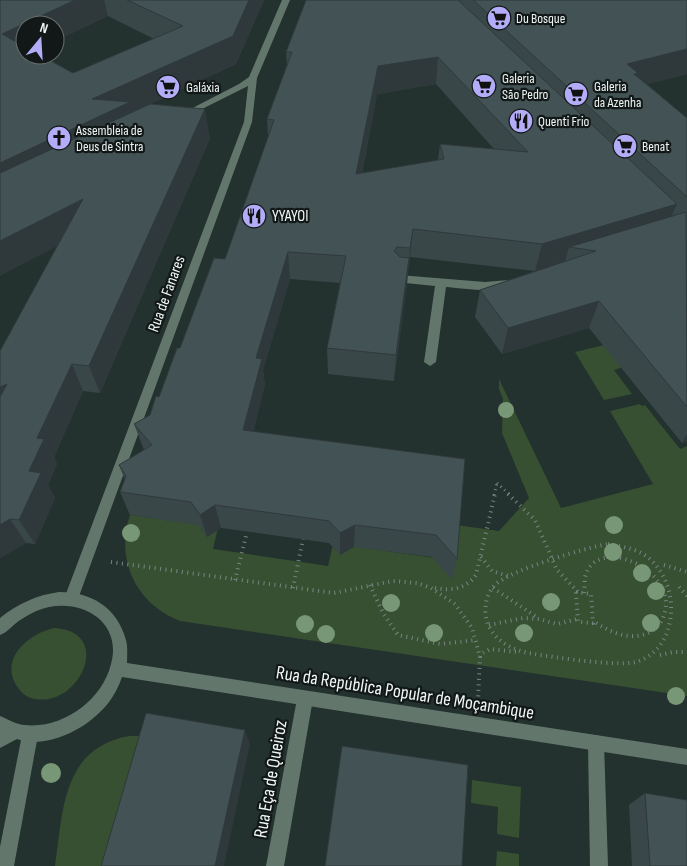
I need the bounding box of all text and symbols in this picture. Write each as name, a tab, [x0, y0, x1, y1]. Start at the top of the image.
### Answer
supermarket icon: Du Bosque	[486, 5, 512, 31]
place label: Du Bosque	[516, 10, 565, 27]
north arrow	[15, 15, 65, 65]
text: N	[38, 19, 50, 37]
place label: Galeria São Pedro	[502, 70, 549, 103]
supermarket icon: Galeria São Pedro	[471, 73, 497, 99]
supermarket icon: Galáxia	[155, 74, 181, 100]
place label: Galeria da Azenha	[594, 78, 641, 111]
place label: Galáxia	[186, 79, 220, 96]
supermarket icon: Galeria da Azenha	[563, 81, 589, 107]
restaurant icon: Quenti Frio	[508, 108, 534, 134]
place label: Quenti Frio	[538, 113, 589, 130]
place label: Assembleia de Deus de Sintra	[75, 122, 143, 155]
church icon: Assembleia de Deus de Sintra	[46, 125, 72, 151]
supermarket icon: Benat	[612, 133, 638, 159]
place label: Benat	[642, 138, 670, 155]
restaurant icon: YYAYOI	[241, 203, 267, 229]
place label: YYAYOI	[272, 207, 308, 226]
street label: Rua de Fanares	[144, 253, 190, 335]
street label: Rua da República Popular de Moçambique	[274, 661, 536, 725]
street label: Rua Eça de Queiroz	[249, 718, 293, 840]

